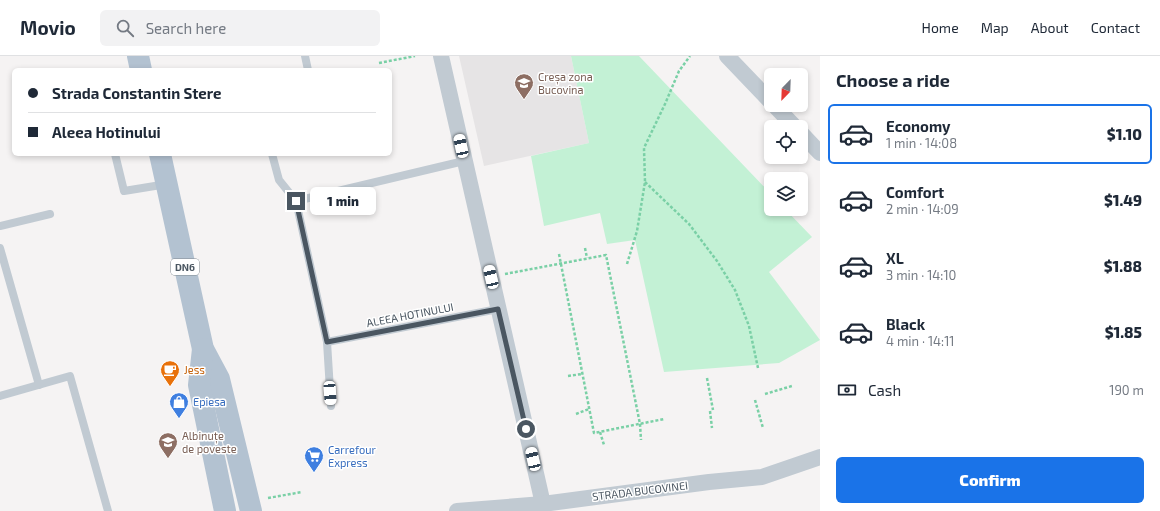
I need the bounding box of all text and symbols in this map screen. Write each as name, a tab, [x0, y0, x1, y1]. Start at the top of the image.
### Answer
search box	[100, 10, 380, 46]
text: Movio	[20, 16, 76, 39]
icon: search	[114, 17, 136, 39]
text: Search here	[146, 19, 226, 37]
text: Home	[922, 19, 959, 36]
text: Map	[981, 19, 1009, 36]
text: About	[1031, 19, 1069, 36]
text: Contact	[1091, 19, 1140, 36]
north arrow	[764, 68, 808, 112]
map controls	[764, 68, 808, 216]
text: Choose a ride	[836, 69, 950, 91]
place label: Creșa zona Bucovina	[538, 70, 593, 96]
school or university icon: Creșa zona Bucovina	[513, 72, 535, 100]
text: Strada Constantin Stere	[52, 84, 222, 102]
icon: car	[838, 116, 874, 152]
text: Economy	[886, 117, 951, 135]
button: locate	[764, 120, 808, 164]
text: Aleea Hotinului	[52, 123, 161, 141]
text: $1.10	[1107, 125, 1142, 143]
car	[453, 133, 469, 159]
text: 1 min · 14:08	[886, 135, 957, 151]
button: layers	[764, 172, 808, 216]
icon: car	[838, 182, 874, 218]
text: Comfort	[886, 183, 944, 201]
callout: 1 min	[310, 187, 376, 215]
text: $1.49	[1104, 191, 1142, 209]
route end	[287, 192, 305, 210]
text: 1 min	[327, 193, 359, 209]
text: 2 min · 14:09	[886, 201, 959, 217]
icon: car	[838, 248, 874, 284]
text: XL	[886, 249, 904, 267]
text: $1.88	[1104, 257, 1142, 275]
road number: DN6	[171, 259, 199, 275]
car	[482, 264, 500, 290]
text: 3 min · 14:10	[886, 267, 956, 283]
street label: ALEEA HOTINULUI	[365, 300, 455, 329]
icon: car	[838, 314, 874, 350]
text: Black	[886, 315, 925, 333]
text: $1.85	[1105, 323, 1142, 341]
text: 4 min · 14:11	[886, 333, 955, 349]
cafe icon: Jess	[159, 359, 181, 387]
place label: Jess	[184, 363, 205, 376]
icon: cash	[836, 379, 858, 401]
car	[323, 381, 337, 405]
text: Cash	[868, 381, 901, 399]
text: 190 m	[1109, 382, 1144, 398]
shop icon: Epiesa	[168, 391, 190, 419]
place label: Epiesa	[193, 395, 226, 408]
route start	[517, 420, 535, 438]
place label: Albinuțe de poveste	[182, 429, 237, 455]
school or university icon: Albinuțe de poveste	[157, 431, 179, 459]
place label: Carrefour Express	[328, 443, 377, 469]
supermarket icon: Carrefour Express	[303, 445, 325, 473]
car	[524, 446, 542, 472]
button: Confirm	[836, 457, 1144, 503]
street label: STRADA BUCOVINEI	[591, 478, 689, 503]

